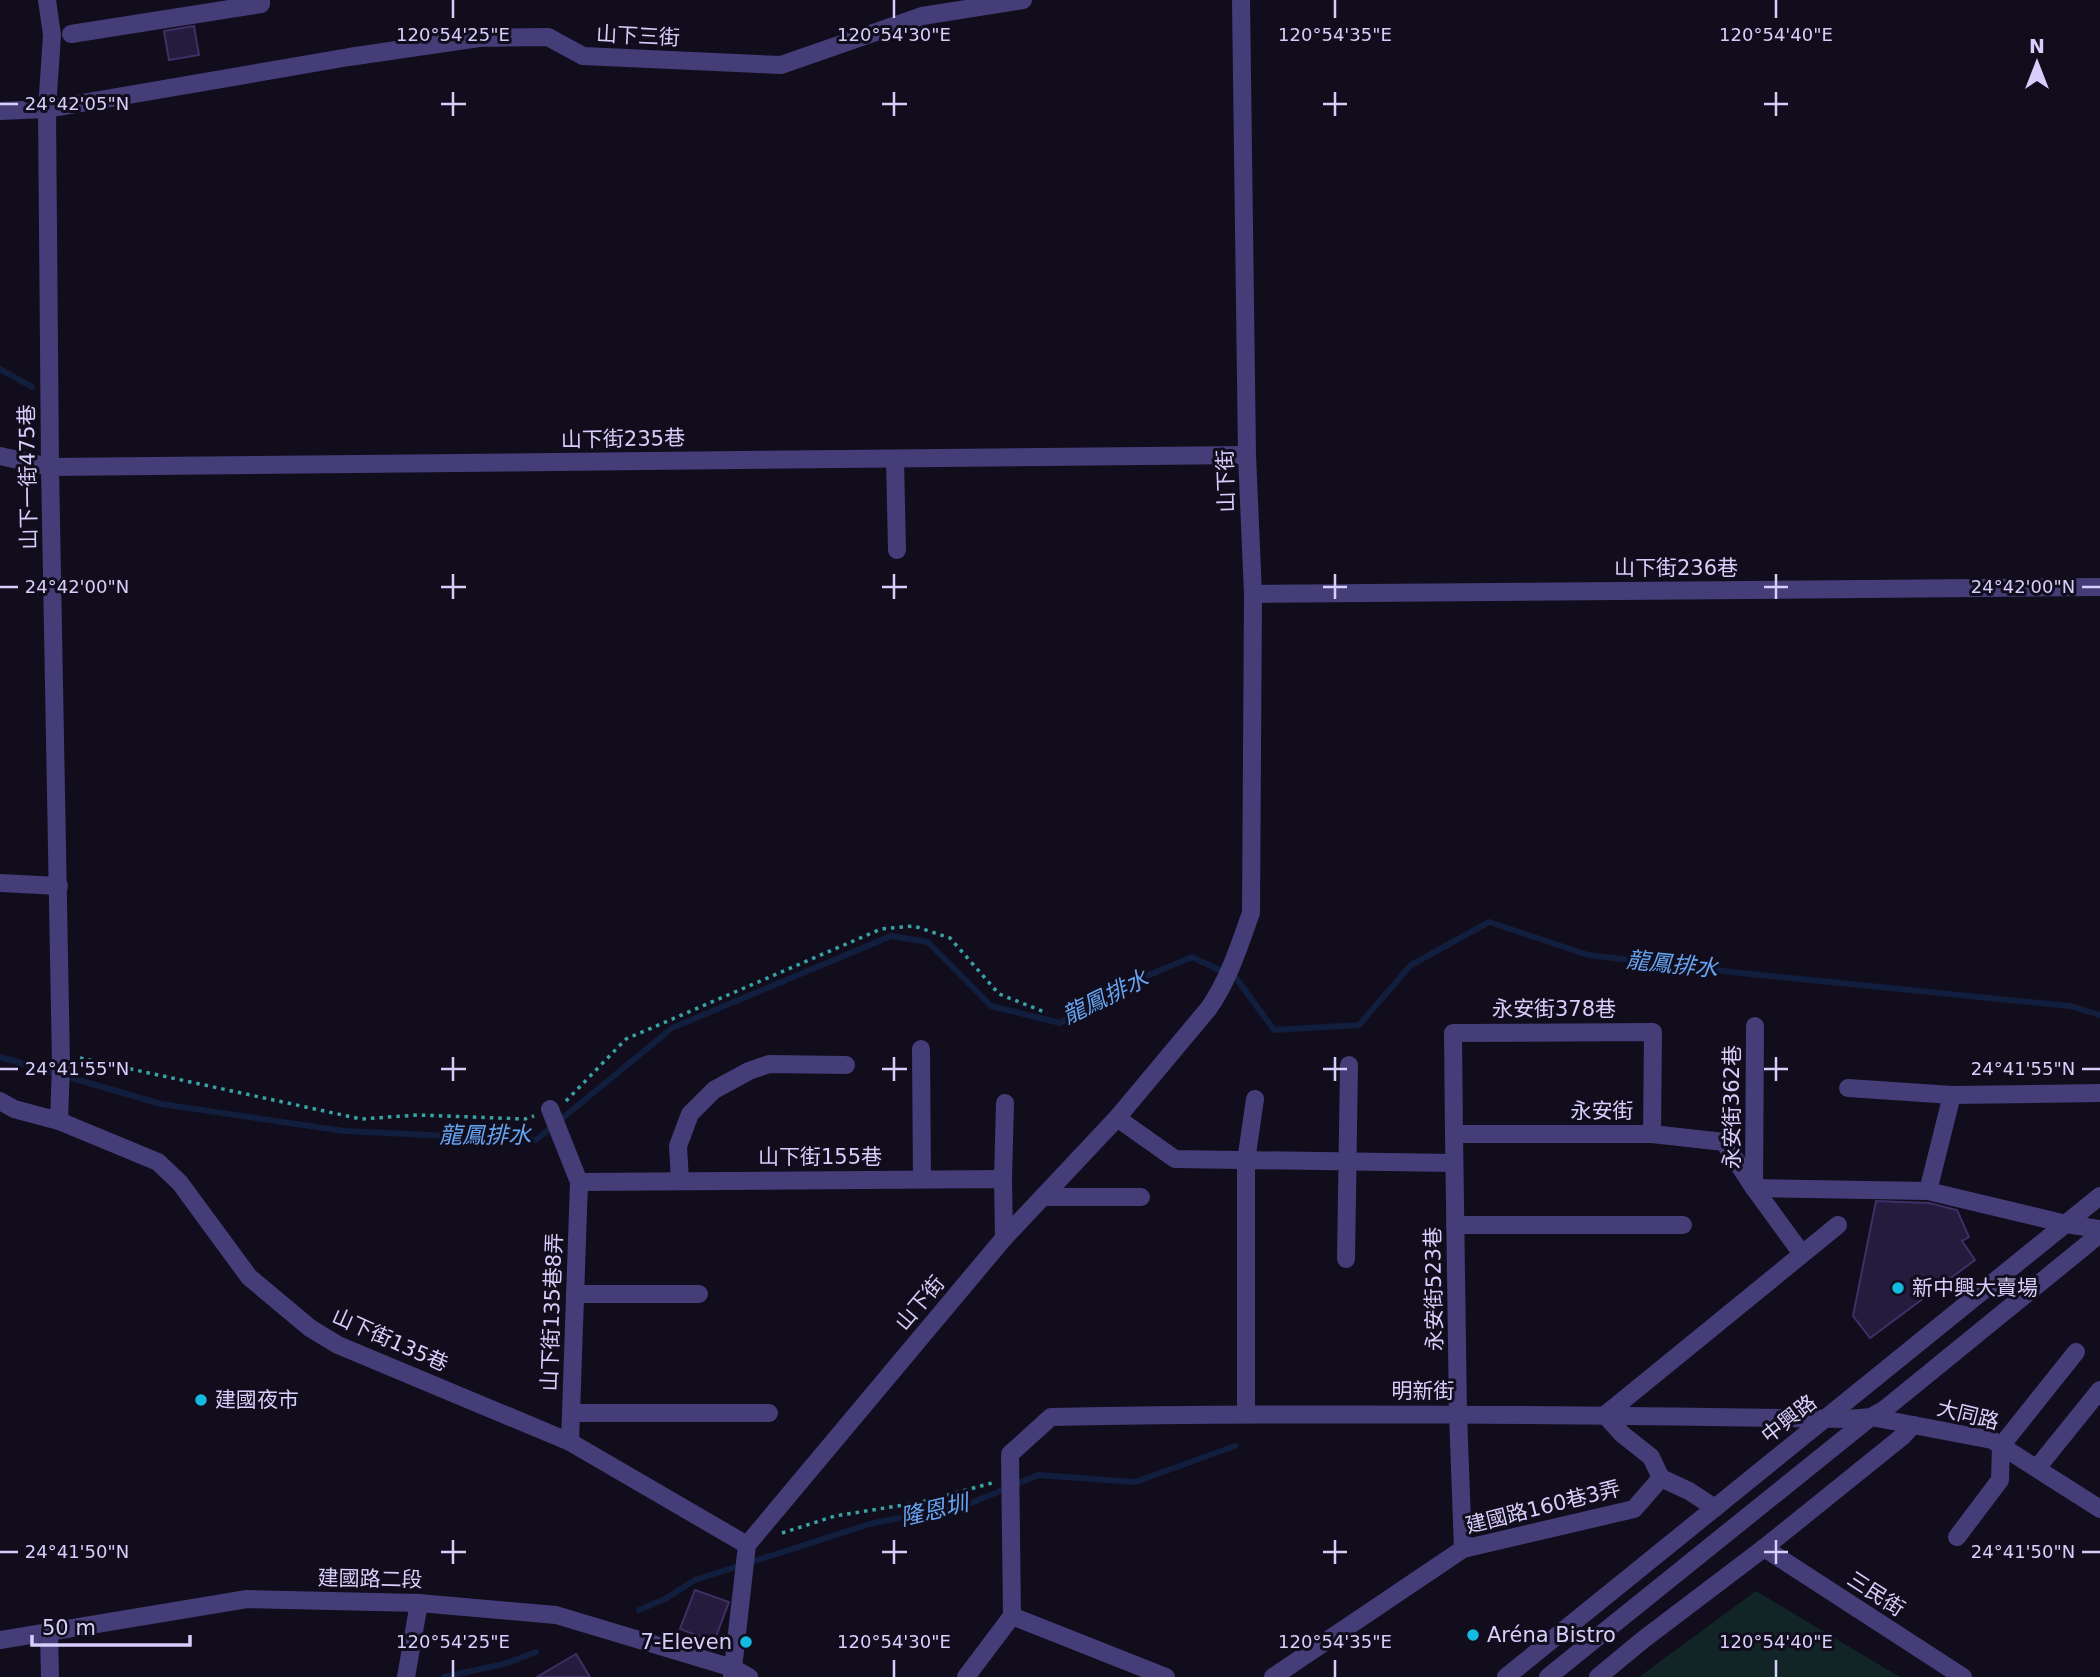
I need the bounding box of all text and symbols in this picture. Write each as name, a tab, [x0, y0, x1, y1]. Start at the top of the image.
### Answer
street label: 山下三街	[595, 22, 681, 50]
text: 120°54'25"E	[396, 24, 510, 45]
text: 120°54'30"E	[837, 24, 951, 45]
text: 120°54'35"E	[1278, 24, 1392, 45]
text: 120°54'40"E	[1719, 24, 1833, 45]
north arrow	[2002, 28, 2072, 98]
text: N	[2029, 35, 2045, 57]
text: 24°42'05"N	[25, 93, 129, 114]
street label: 山下一街475巷	[15, 404, 41, 550]
street label: 山下街235巷	[561, 426, 685, 452]
street label: 山下街	[1213, 449, 1239, 513]
street label: 山下街236巷	[1614, 556, 1738, 580]
text: 24°42'00"N	[25, 576, 129, 597]
text: 24°42'00"N	[1971, 576, 2075, 597]
water label: 龍鳳排水	[1625, 946, 1720, 982]
water label: 龍鳳排水	[1058, 965, 1153, 1029]
street label: 永安街378巷	[1492, 997, 1616, 1021]
street label: 永安街362巷	[1720, 1045, 1744, 1169]
text: 24°41'55"N	[25, 1058, 129, 1079]
text: 24°41'55"N	[1971, 1058, 2075, 1079]
street label: 永安街	[1571, 1099, 1634, 1123]
water label: 龍鳳排水	[439, 1122, 532, 1148]
street label: 山下街155巷	[758, 1145, 882, 1169]
street label: 永安街523巷	[1421, 1227, 1447, 1351]
street label: 山下街135巷8弄	[537, 1232, 567, 1392]
street label: 山下街	[891, 1271, 949, 1335]
place label: 新中興大賣場	[1912, 1276, 2038, 1300]
marker: 新中興大賣場	[1890, 1280, 1906, 1296]
street label: 山下街135巷	[328, 1304, 452, 1376]
street label: 明新街	[1392, 1379, 1455, 1403]
place label: 建國夜市	[215, 1388, 299, 1412]
street label: 中興路	[1757, 1390, 1821, 1448]
marker: 建國夜市	[193, 1392, 209, 1408]
street label: 大同路	[1935, 1396, 2001, 1434]
street label: 建國路160巷3弄	[1463, 1476, 1623, 1538]
water label: 隆恩圳	[897, 1489, 973, 1530]
text: 24°41'50"N	[25, 1541, 129, 1562]
text: 24°41'50"N	[1971, 1541, 2075, 1562]
street label: 建國路二段	[317, 1566, 423, 1592]
street label: 三民街	[1843, 1567, 1909, 1621]
scale bar	[32, 1604, 189, 1648]
text: 50 m	[42, 1616, 96, 1640]
place label: Aréna Bistro	[1487, 1623, 1616, 1647]
marker: Aréna Bistro	[1465, 1627, 1481, 1643]
place label: 7-Eleven	[640, 1630, 732, 1654]
text: 120°54'25"E	[396, 1631, 510, 1652]
text: 120°54'30"E	[837, 1631, 951, 1652]
text: 120°54'35"E	[1278, 1631, 1392, 1652]
text: 120°54'40"E	[1719, 1631, 1833, 1652]
marker: 7-Eleven	[738, 1634, 754, 1650]

